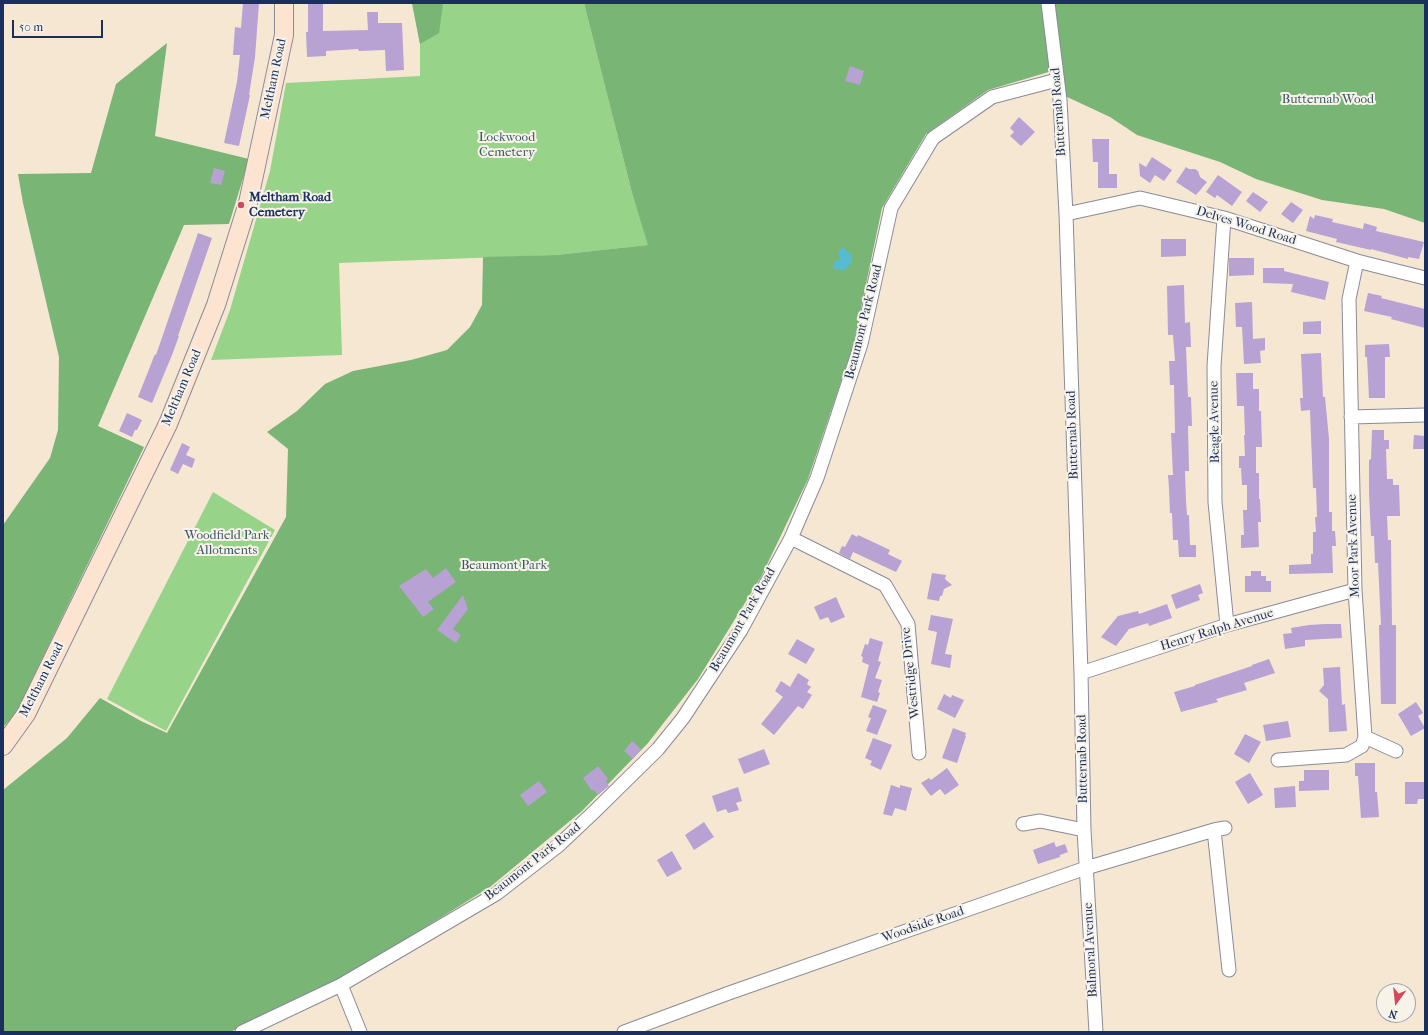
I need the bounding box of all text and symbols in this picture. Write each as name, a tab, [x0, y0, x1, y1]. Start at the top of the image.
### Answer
scale bar	[14, 12, 105, 38]
text: 50 m	[19, 20, 43, 34]
street label: Meltham Road	[258, 37, 290, 121]
street label: Butternab Road	[1048, 67, 1070, 157]
park label: Butternab Wood	[1282, 92, 1374, 108]
park label: Lockwood Cemetery	[479, 130, 535, 161]
place label: Meltham Road Cemetery	[249, 190, 331, 221]
marker: Meltham Road Cemetery	[236, 200, 246, 210]
street label: Delves Wood Road	[1194, 203, 1298, 249]
street label: Beaumont Park Road	[842, 263, 886, 381]
street label: Meltham Road	[159, 347, 205, 429]
street label: Beagle Avenue	[1206, 381, 1224, 463]
street label: Butternab Road	[1064, 390, 1082, 480]
street label: Moor Park Avenue	[1344, 494, 1364, 598]
park label: Woodfield Park Allotments	[185, 528, 269, 559]
park label: Beaumont Park	[461, 558, 547, 574]
street label: Beaumont Park Road	[707, 565, 779, 675]
street label: Henry Ralph Avenue	[1159, 605, 1275, 655]
street label: Westridge Drive	[898, 626, 924, 720]
street label: Meltham Road	[16, 640, 68, 720]
street label: Butternab Road	[1074, 714, 1092, 804]
street label: Beaumont Park Road	[482, 820, 584, 904]
street label: Balmoral Avenue	[1081, 902, 1101, 998]
street label: Woodside Road	[880, 904, 966, 946]
north arrow	[1376, 983, 1416, 1023]
text: N	[1387, 1007, 1399, 1021]

